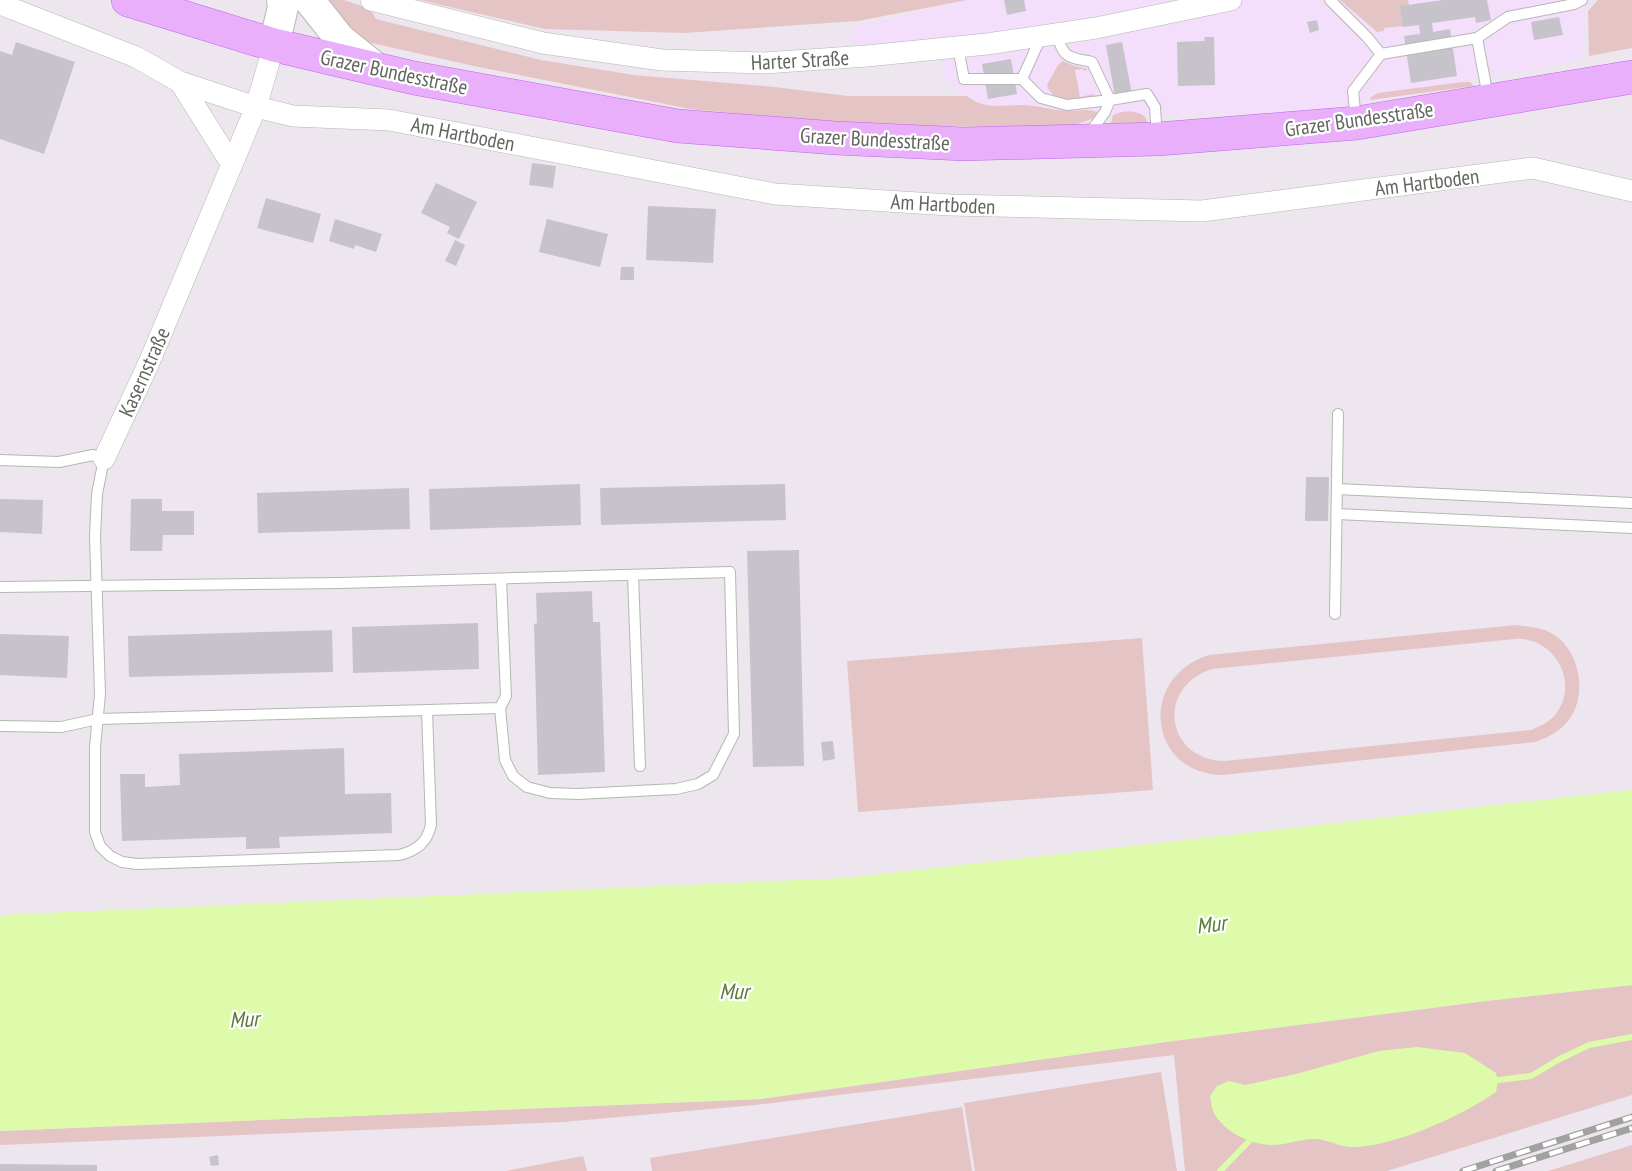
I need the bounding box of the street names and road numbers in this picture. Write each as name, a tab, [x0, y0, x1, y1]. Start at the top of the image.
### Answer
street label: Grazer Bundesstraße	[318, 43, 470, 101]
street label: Harter Straße	[750, 44, 850, 76]
street label: Grazer Bundesstraße	[1283, 95, 1435, 143]
street label: Am Hartboden	[409, 111, 517, 157]
street label: Grazer Bundesstraße	[800, 122, 950, 156]
street label: Am Hartboden	[1373, 162, 1481, 202]
street label: Am Hartboden	[890, 188, 996, 220]
street label: Kasernstraße	[112, 323, 176, 421]

